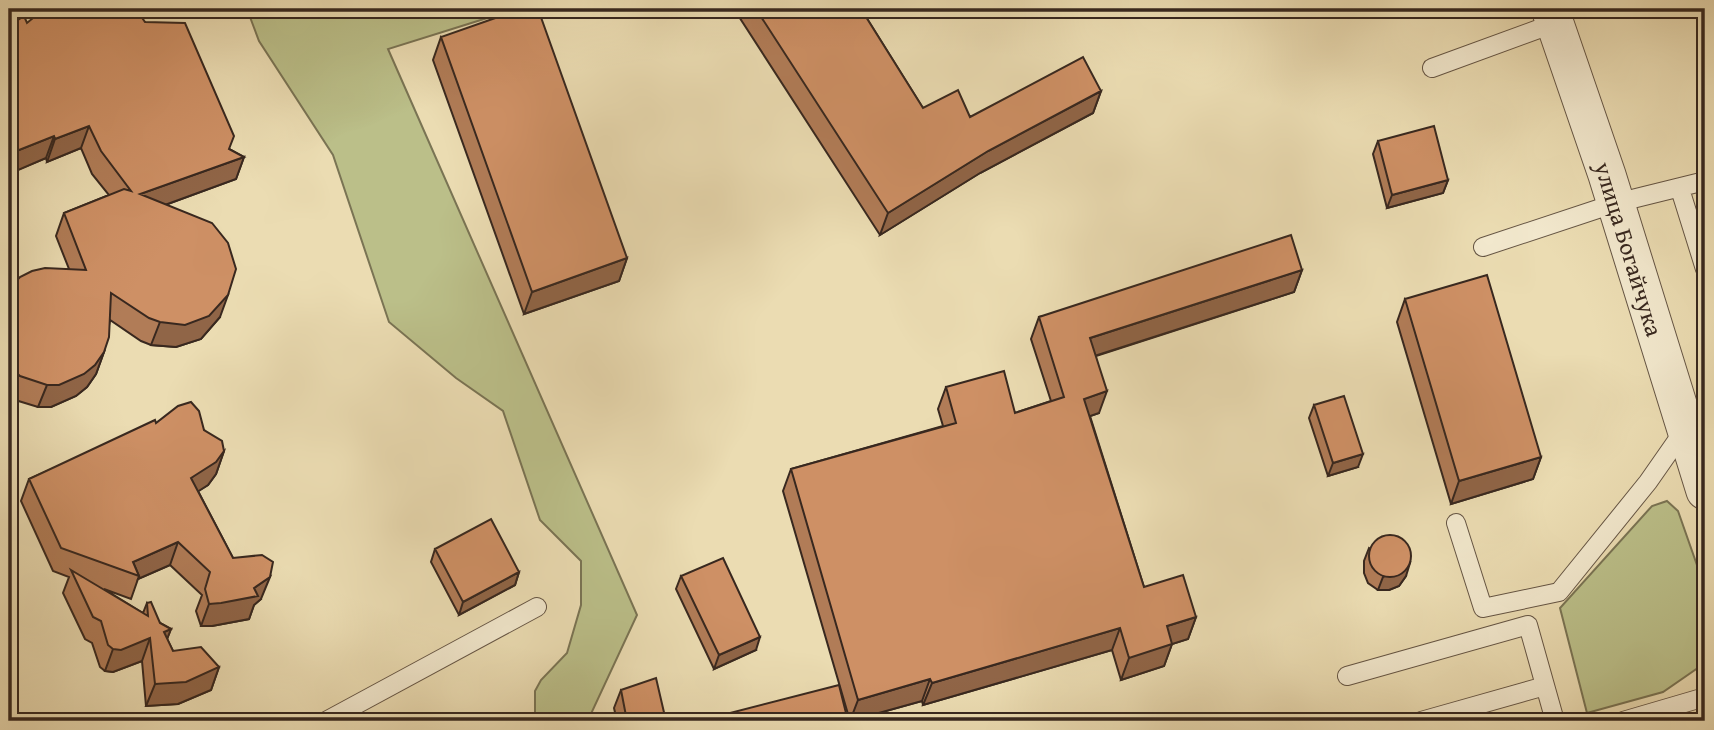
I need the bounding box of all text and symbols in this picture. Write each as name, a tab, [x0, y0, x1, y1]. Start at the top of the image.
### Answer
street label: улица Богайчука	[1586, 156, 1672, 341]

